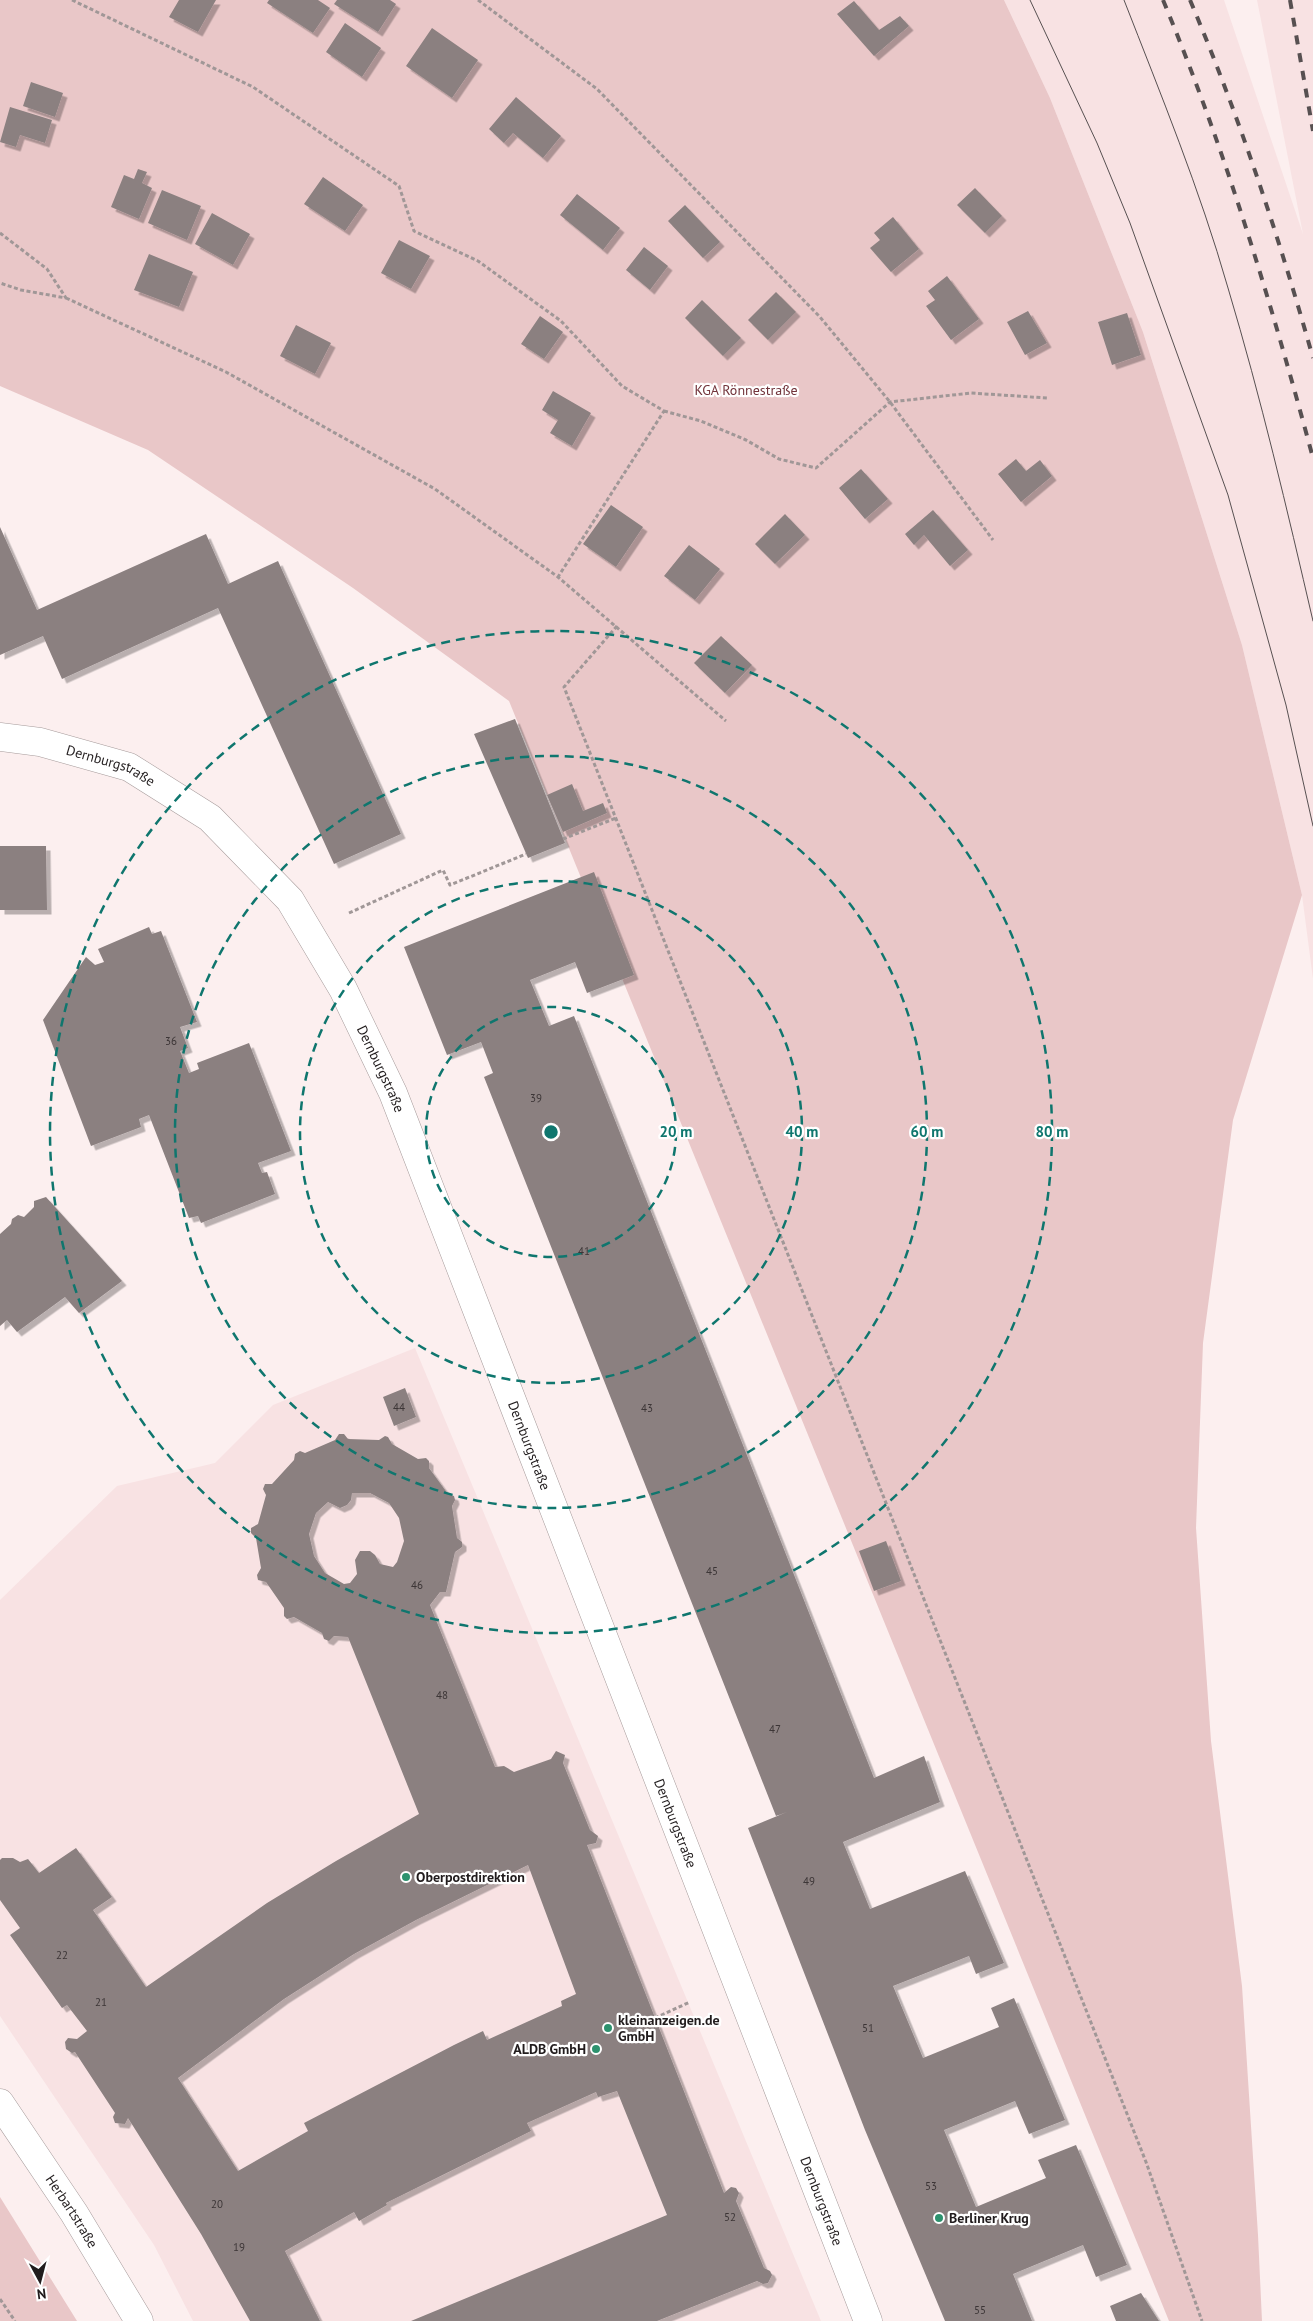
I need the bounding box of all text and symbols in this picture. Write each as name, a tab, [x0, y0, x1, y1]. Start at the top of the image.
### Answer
park label: KGA Rönnestraße	[694, 381, 798, 399]
street label: Dernburgstraße	[64, 741, 159, 790]
street label: Dernburgstraße	[353, 1022, 409, 1115]
house number: 36	[165, 1034, 177, 1048]
house number: 39	[530, 1091, 542, 1105]
text: 20 m	[660, 1122, 692, 1141]
text: 40 m	[786, 1122, 818, 1141]
text: 60 m	[911, 1122, 943, 1141]
text: 80 m	[1036, 1122, 1068, 1141]
centre of rings	[542, 1123, 560, 1141]
house number: 41	[578, 1244, 590, 1258]
street label: Dernburgstraße	[504, 1398, 555, 1493]
house number: 44	[393, 1400, 405, 1414]
house number: 43	[641, 1401, 653, 1415]
house number: 45	[706, 1564, 718, 1578]
house number: 46	[411, 1578, 423, 1592]
house number: 48	[436, 1688, 448, 1702]
house number: 47	[769, 1722, 781, 1736]
street label: Dernburgstraße	[650, 1776, 701, 1870]
place label: Oberpostdirektion	[416, 1868, 525, 1886]
marker: Oberpostdirektion	[400, 1871, 412, 1883]
house number: 49	[803, 1874, 815, 1888]
house number: 22	[56, 1948, 68, 1962]
house number: 21	[95, 1995, 107, 2009]
place label: kleinanzeigen.de GmbH	[618, 2011, 720, 2045]
house number: 51	[862, 2021, 874, 2035]
marker: kleinanzeigen.de GmbH	[602, 2022, 614, 2034]
place label: ALDB GmbH	[513, 2040, 586, 2058]
marker: ALDB GmbH	[590, 2043, 602, 2055]
street label: Dernburgstraße	[796, 2154, 847, 2248]
street label: Herbartstraße	[42, 2171, 102, 2251]
house number: 53	[925, 2179, 937, 2193]
house number: 20	[211, 2197, 223, 2211]
place label: Berliner Krug	[949, 2209, 1029, 2227]
house number: 52	[724, 2210, 736, 2224]
marker: Berliner Krug	[933, 2212, 945, 2224]
house number: 19	[233, 2240, 245, 2254]
north arrow	[15, 2256, 65, 2306]
text: N	[36, 2284, 47, 2303]
house number: 55	[974, 2303, 986, 2317]

